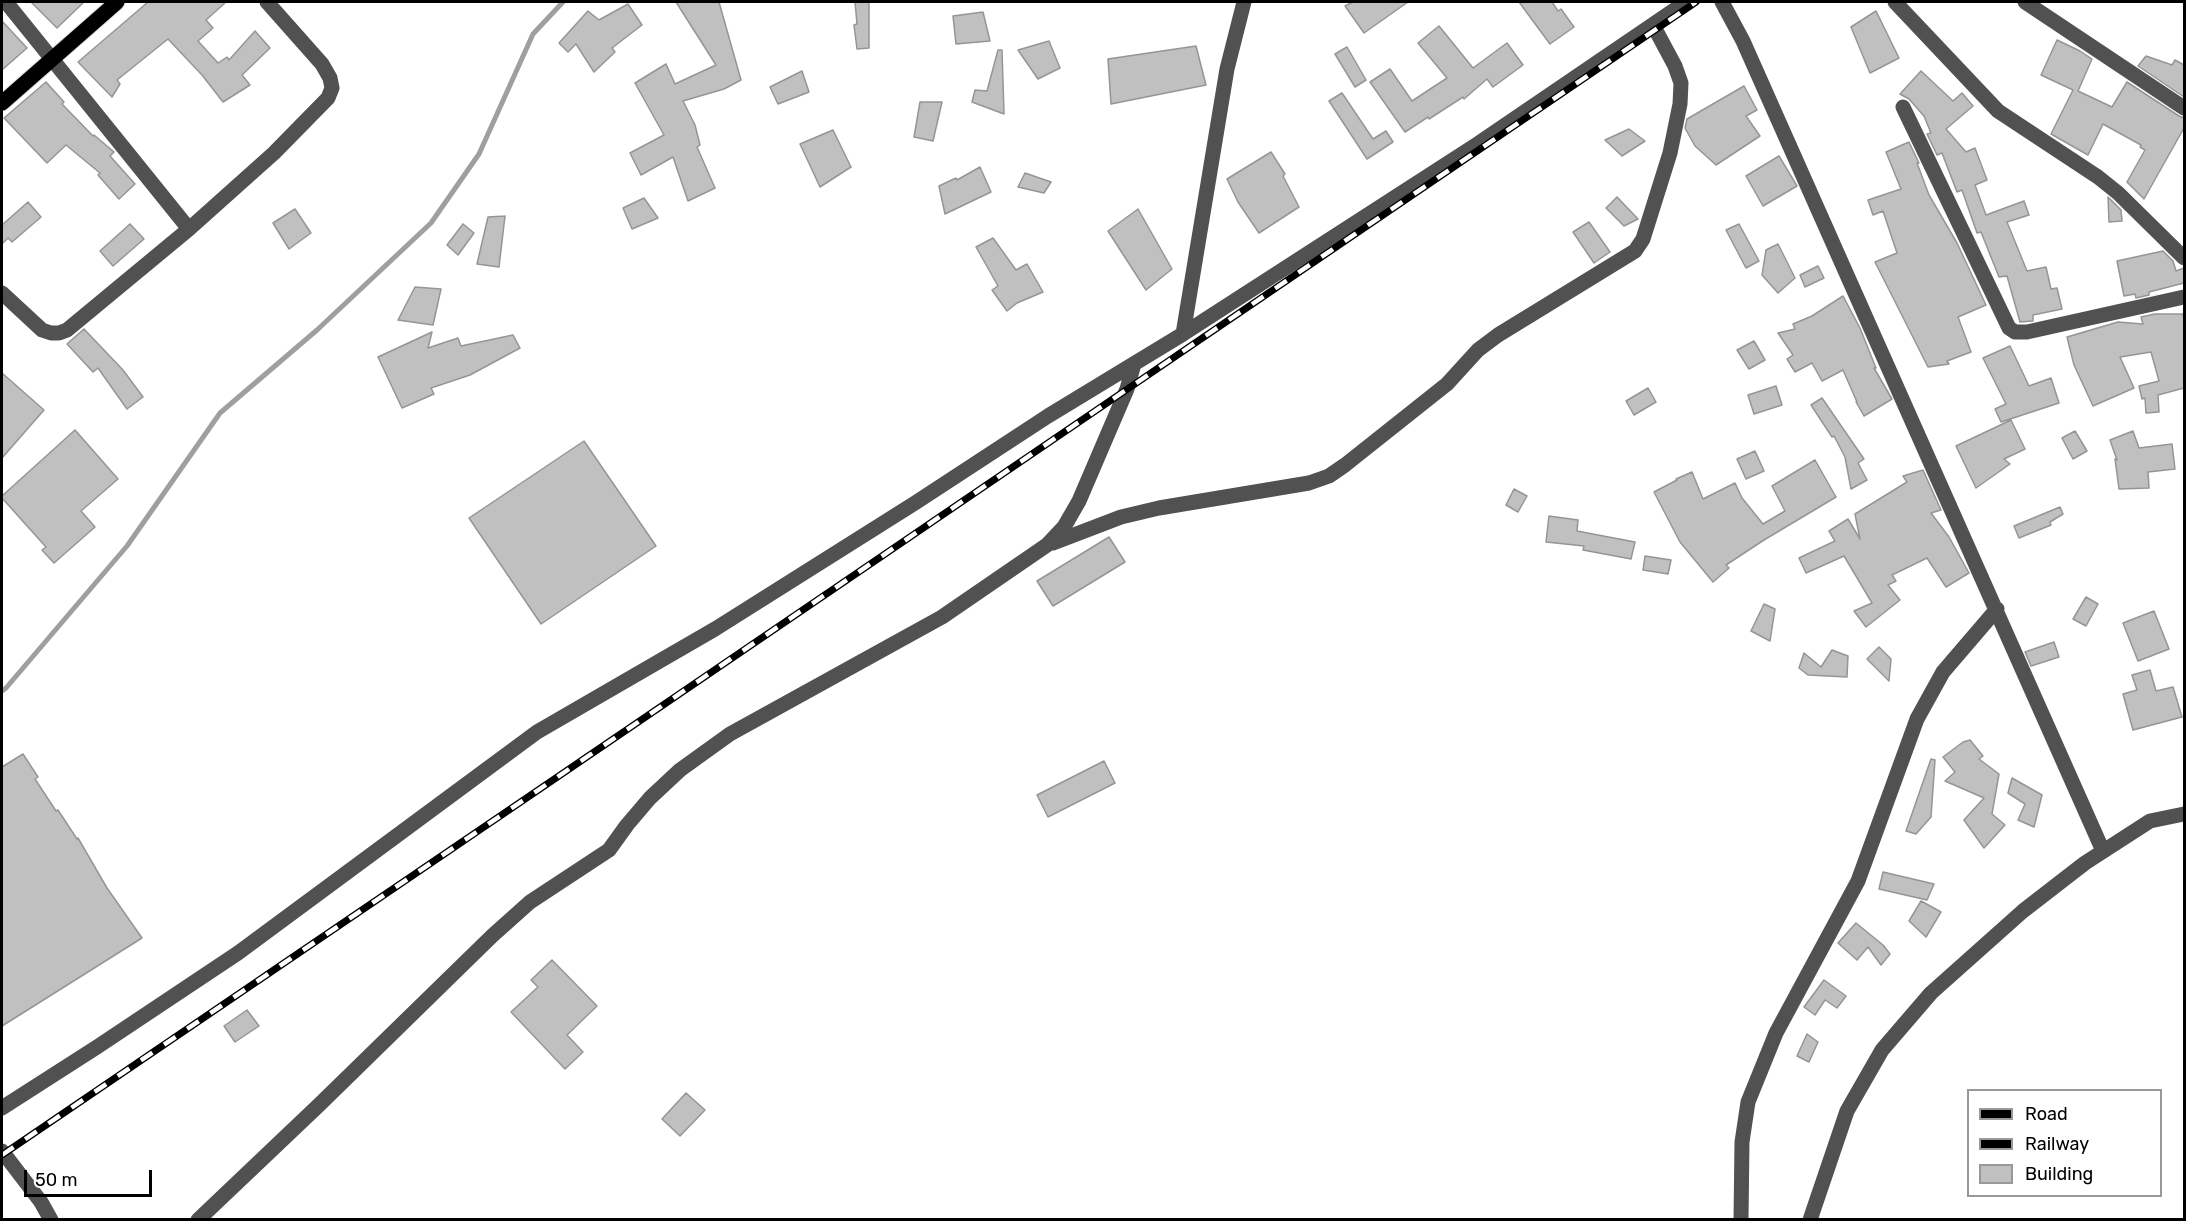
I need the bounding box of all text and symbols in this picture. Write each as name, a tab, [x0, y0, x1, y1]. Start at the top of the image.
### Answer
legend	[1967, 1089, 2162, 1197]
text: Road	[2025, 1103, 2068, 1125]
text: Railway	[2025, 1133, 2089, 1155]
scale bar	[27, 1158, 154, 1196]
text: Building	[2025, 1163, 2093, 1185]
text: 50 m	[35, 1169, 78, 1191]

